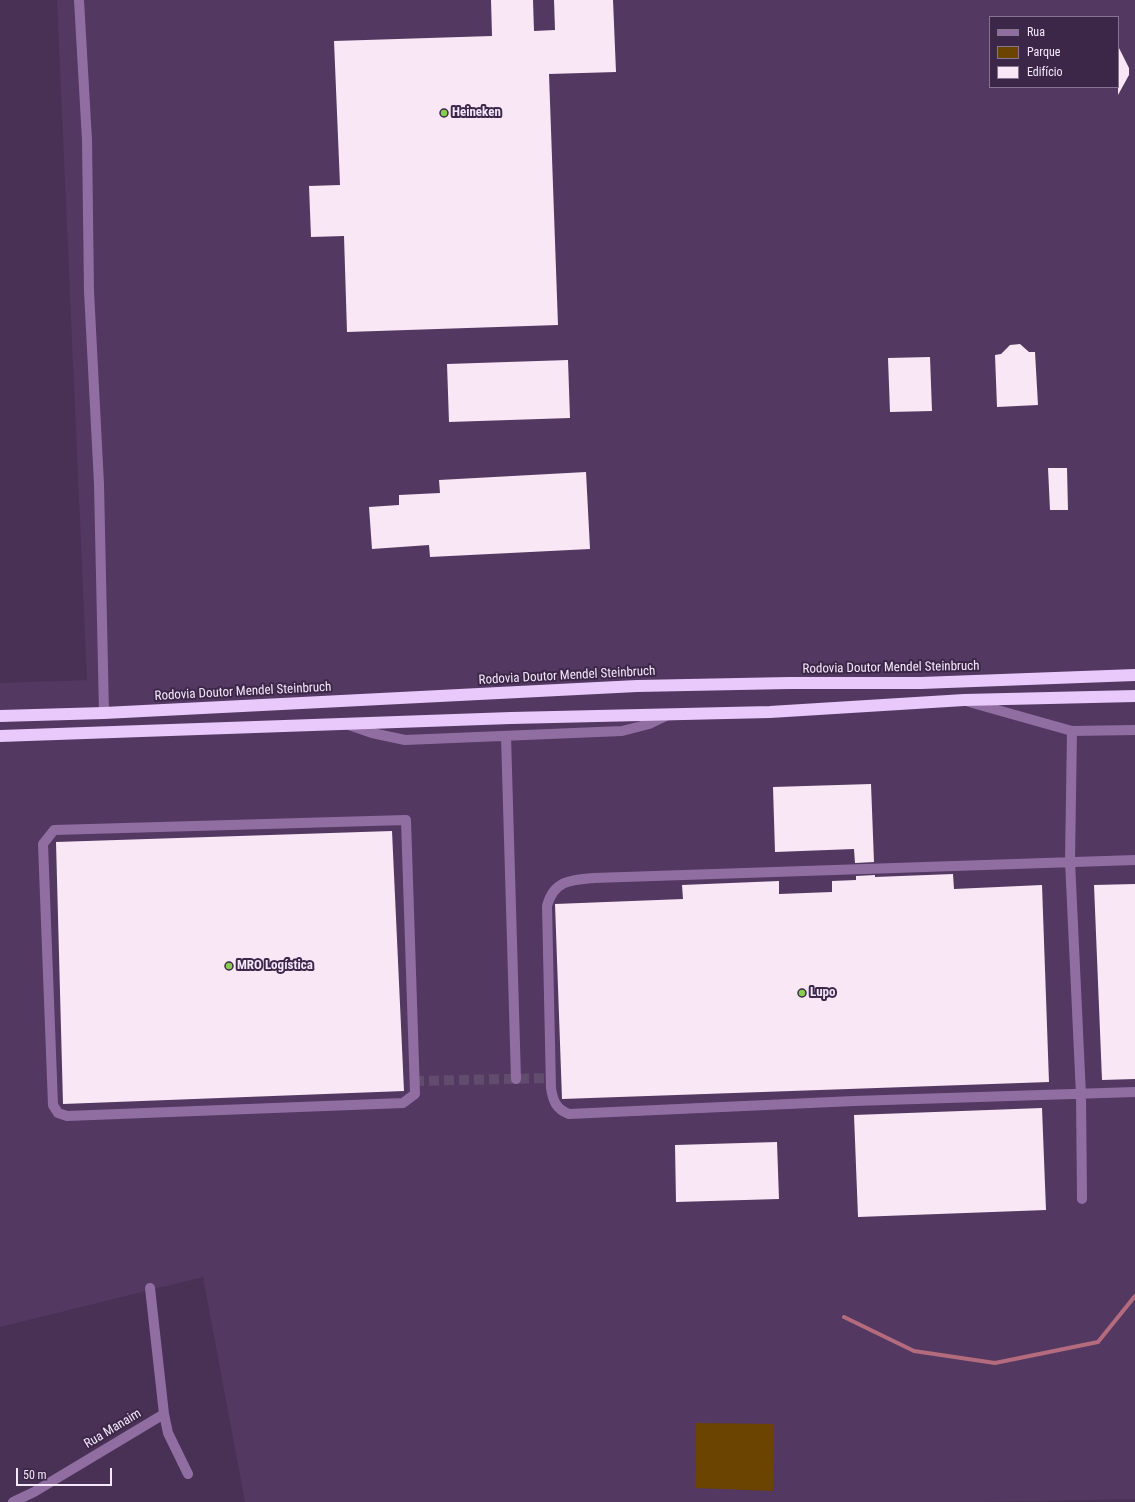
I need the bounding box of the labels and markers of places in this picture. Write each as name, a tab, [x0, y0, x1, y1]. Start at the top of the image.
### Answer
place label: Heineken	[452, 105, 501, 121]
marker: Heineken	[439, 108, 449, 118]
place label: MRO Logística	[237, 958, 313, 974]
marker: MRO Logística	[224, 961, 234, 971]
place label: Lupo	[810, 985, 835, 1001]
marker: Lupo	[797, 988, 807, 998]

